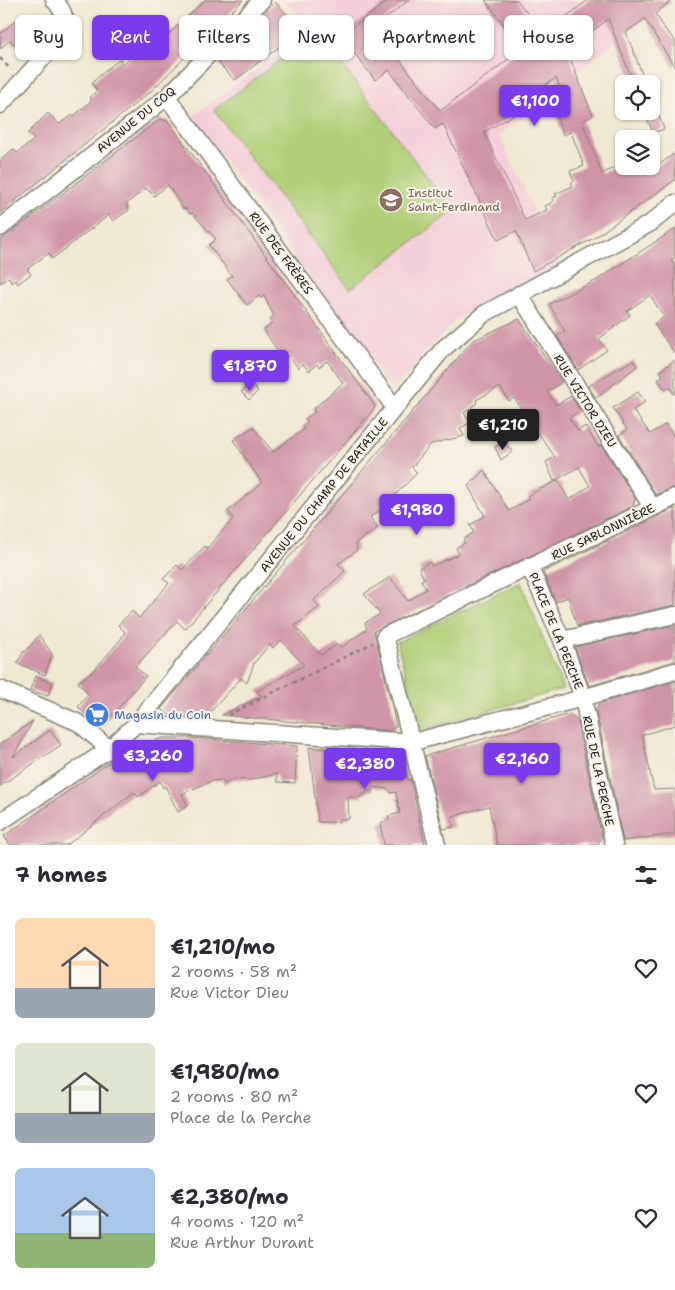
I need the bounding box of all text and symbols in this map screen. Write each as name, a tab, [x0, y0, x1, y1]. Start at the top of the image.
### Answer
chip: Buy	[15, 15, 82, 60]
chip: Rent	[92, 15, 169, 60]
chip: Filters	[179, 15, 269, 60]
chip: New	[279, 15, 354, 60]
chip: Apartment	[364, 15, 494, 60]
chip: House	[504, 15, 593, 60]
map controls	[615, 75, 660, 175]
button: locate	[615, 75, 660, 120]
street label: AVENUE DU COQ	[93, 83, 179, 157]
pin: €1,100	[494, 84, 576, 127]
text: €1,100	[510, 90, 560, 111]
button: layers	[615, 130, 660, 175]
place label: Institut Saint-Ferdinand	[408, 185, 500, 215]
school or university icon: Institut Saint-Ferdinand	[378, 187, 404, 213]
street label: RUE DES FRÈRES	[246, 209, 317, 298]
pin: €1,870	[209, 350, 291, 392]
street label: RUE VICTOR DIEU	[550, 351, 620, 451]
text: €1,870	[223, 355, 277, 376]
pin: €1,210	[462, 408, 544, 451]
street label: AVENUE DU CHAMP DE BATAILLE	[257, 414, 391, 576]
text: €1,210	[478, 414, 528, 435]
pin: €1,980	[376, 494, 458, 536]
text: €1,980	[390, 499, 444, 520]
street label: RUE SABLONNIÈRE	[549, 500, 657, 564]
street label: PLACE DE LA PERCHE	[525, 570, 587, 692]
supermarket icon: Magasin du Coin	[84, 702, 110, 728]
place label: Magasin du Coin	[114, 707, 211, 723]
street label: RUE DE LA PERCHE	[578, 714, 618, 828]
pin: €3,260	[112, 740, 194, 782]
pin: €2,160	[481, 742, 563, 785]
text: €3,260	[123, 745, 183, 766]
pin: €2,380	[324, 748, 406, 790]
text: €2,160	[495, 748, 549, 769]
text: €2,380	[335, 753, 395, 774]
text: 7 homes	[15, 861, 107, 889]
icon: filters	[632, 861, 660, 889]
text: €1,210/mo	[170, 933, 275, 961]
icon: home	[55, 938, 115, 998]
icon: heart	[632, 954, 660, 982]
text: 2 rooms · 58 m²	[170, 961, 297, 982]
text: Rue Victor Dieu	[170, 982, 289, 1003]
text: €1,980/mo	[170, 1058, 280, 1086]
icon: home	[55, 1063, 115, 1123]
icon: heart	[632, 1079, 660, 1107]
text: 2 rooms · 80 m²	[170, 1086, 298, 1107]
text: Place de la Perche	[170, 1107, 312, 1128]
text: €2,380/mo	[170, 1183, 289, 1211]
icon: home	[55, 1188, 115, 1248]
icon: heart	[632, 1204, 660, 1232]
text: 4 rooms · 120 m²	[170, 1211, 304, 1232]
text: Rue Arthur Durant	[170, 1232, 314, 1253]

